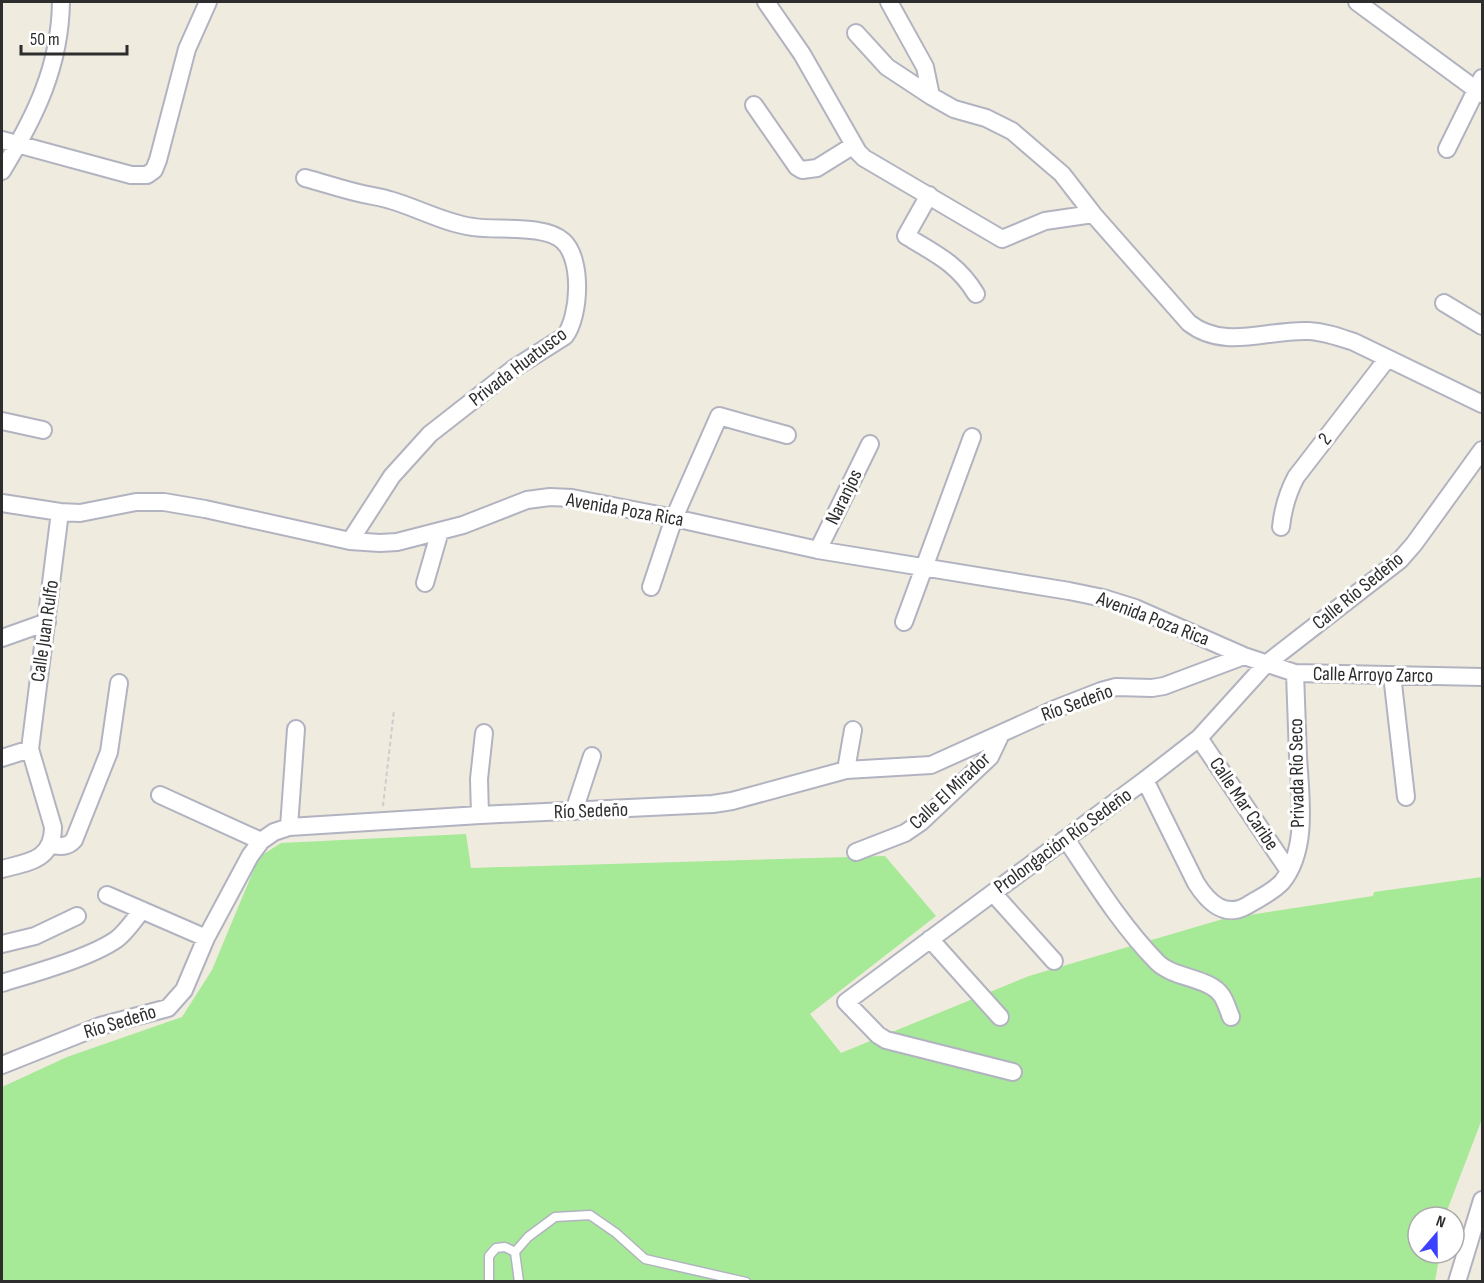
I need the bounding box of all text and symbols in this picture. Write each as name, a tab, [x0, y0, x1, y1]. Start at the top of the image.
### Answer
scale bar	[21, 18, 128, 56]
text: 50 m	[30, 29, 60, 50]
street label: Privada Huatusco	[464, 322, 572, 412]
street label: 2	[1313, 428, 1337, 450]
street label: Naranjos	[820, 465, 868, 529]
street label: Avenida Poza Rica	[564, 488, 685, 532]
street label: Calle Río Sedeño	[1308, 547, 1408, 635]
street label: Calle Juan Rulfo	[26, 579, 64, 683]
street label: Avenida Poza Rica	[1092, 586, 1213, 651]
street label: Calle Arroyo Zarco	[1313, 662, 1433, 688]
street label: Río Sedeño	[1038, 679, 1116, 727]
street label: Privada Río Seco	[1284, 718, 1310, 828]
street label: Calle El Mirador	[905, 747, 996, 835]
street label: Calle Mar Caribe	[1204, 753, 1284, 855]
street label: Prolongación Río Sedeño	[990, 783, 1136, 899]
street label: Río Sedeño	[553, 798, 629, 824]
street label: Río Sedeño	[81, 1000, 159, 1044]
north arrow	[1406, 1205, 1466, 1265]
text: N	[1433, 1212, 1448, 1233]

